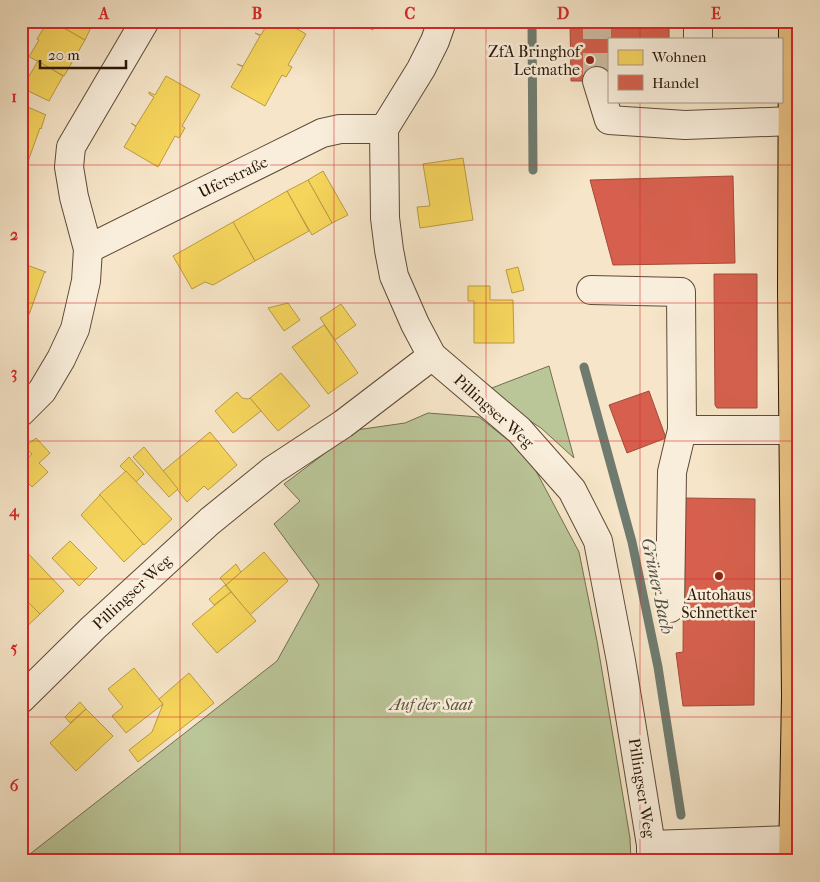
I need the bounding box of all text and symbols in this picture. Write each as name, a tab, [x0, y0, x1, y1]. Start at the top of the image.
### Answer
text: A	[98, 4, 110, 23]
text: B	[252, 4, 262, 23]
text: C	[405, 4, 416, 23]
text: D	[557, 4, 569, 23]
text: E	[711, 4, 721, 23]
scale bar	[40, 38, 126, 70]
legend	[608, 38, 782, 102]
place label: ZfA Bringhof Letmathe	[488, 42, 584, 79]
text: 20 m	[48, 46, 80, 64]
text: Wohnen	[651, 48, 707, 66]
marker: ZfA Bringhof Letmathe	[584, 54, 596, 66]
text: Handel	[652, 74, 699, 92]
text: 1	[11, 87, 17, 106]
street label: Uferstraße	[195, 152, 271, 202]
text: 2	[10, 225, 18, 244]
text: 3	[11, 363, 17, 383]
street label: Pillingser Weg	[450, 370, 538, 452]
text: 4	[8, 501, 20, 521]
water label: Grüner Bach	[637, 536, 677, 636]
street label: Pillingser Weg	[89, 550, 176, 633]
marker: Autohaus Schnettker	[713, 570, 725, 582]
place label: Autohaus Schnettker	[681, 585, 757, 622]
text: 5	[11, 638, 18, 657]
park label: Auf der Saat	[388, 695, 473, 714]
street label: Pillingser Weg	[625, 737, 659, 840]
text: 6	[10, 776, 19, 795]

